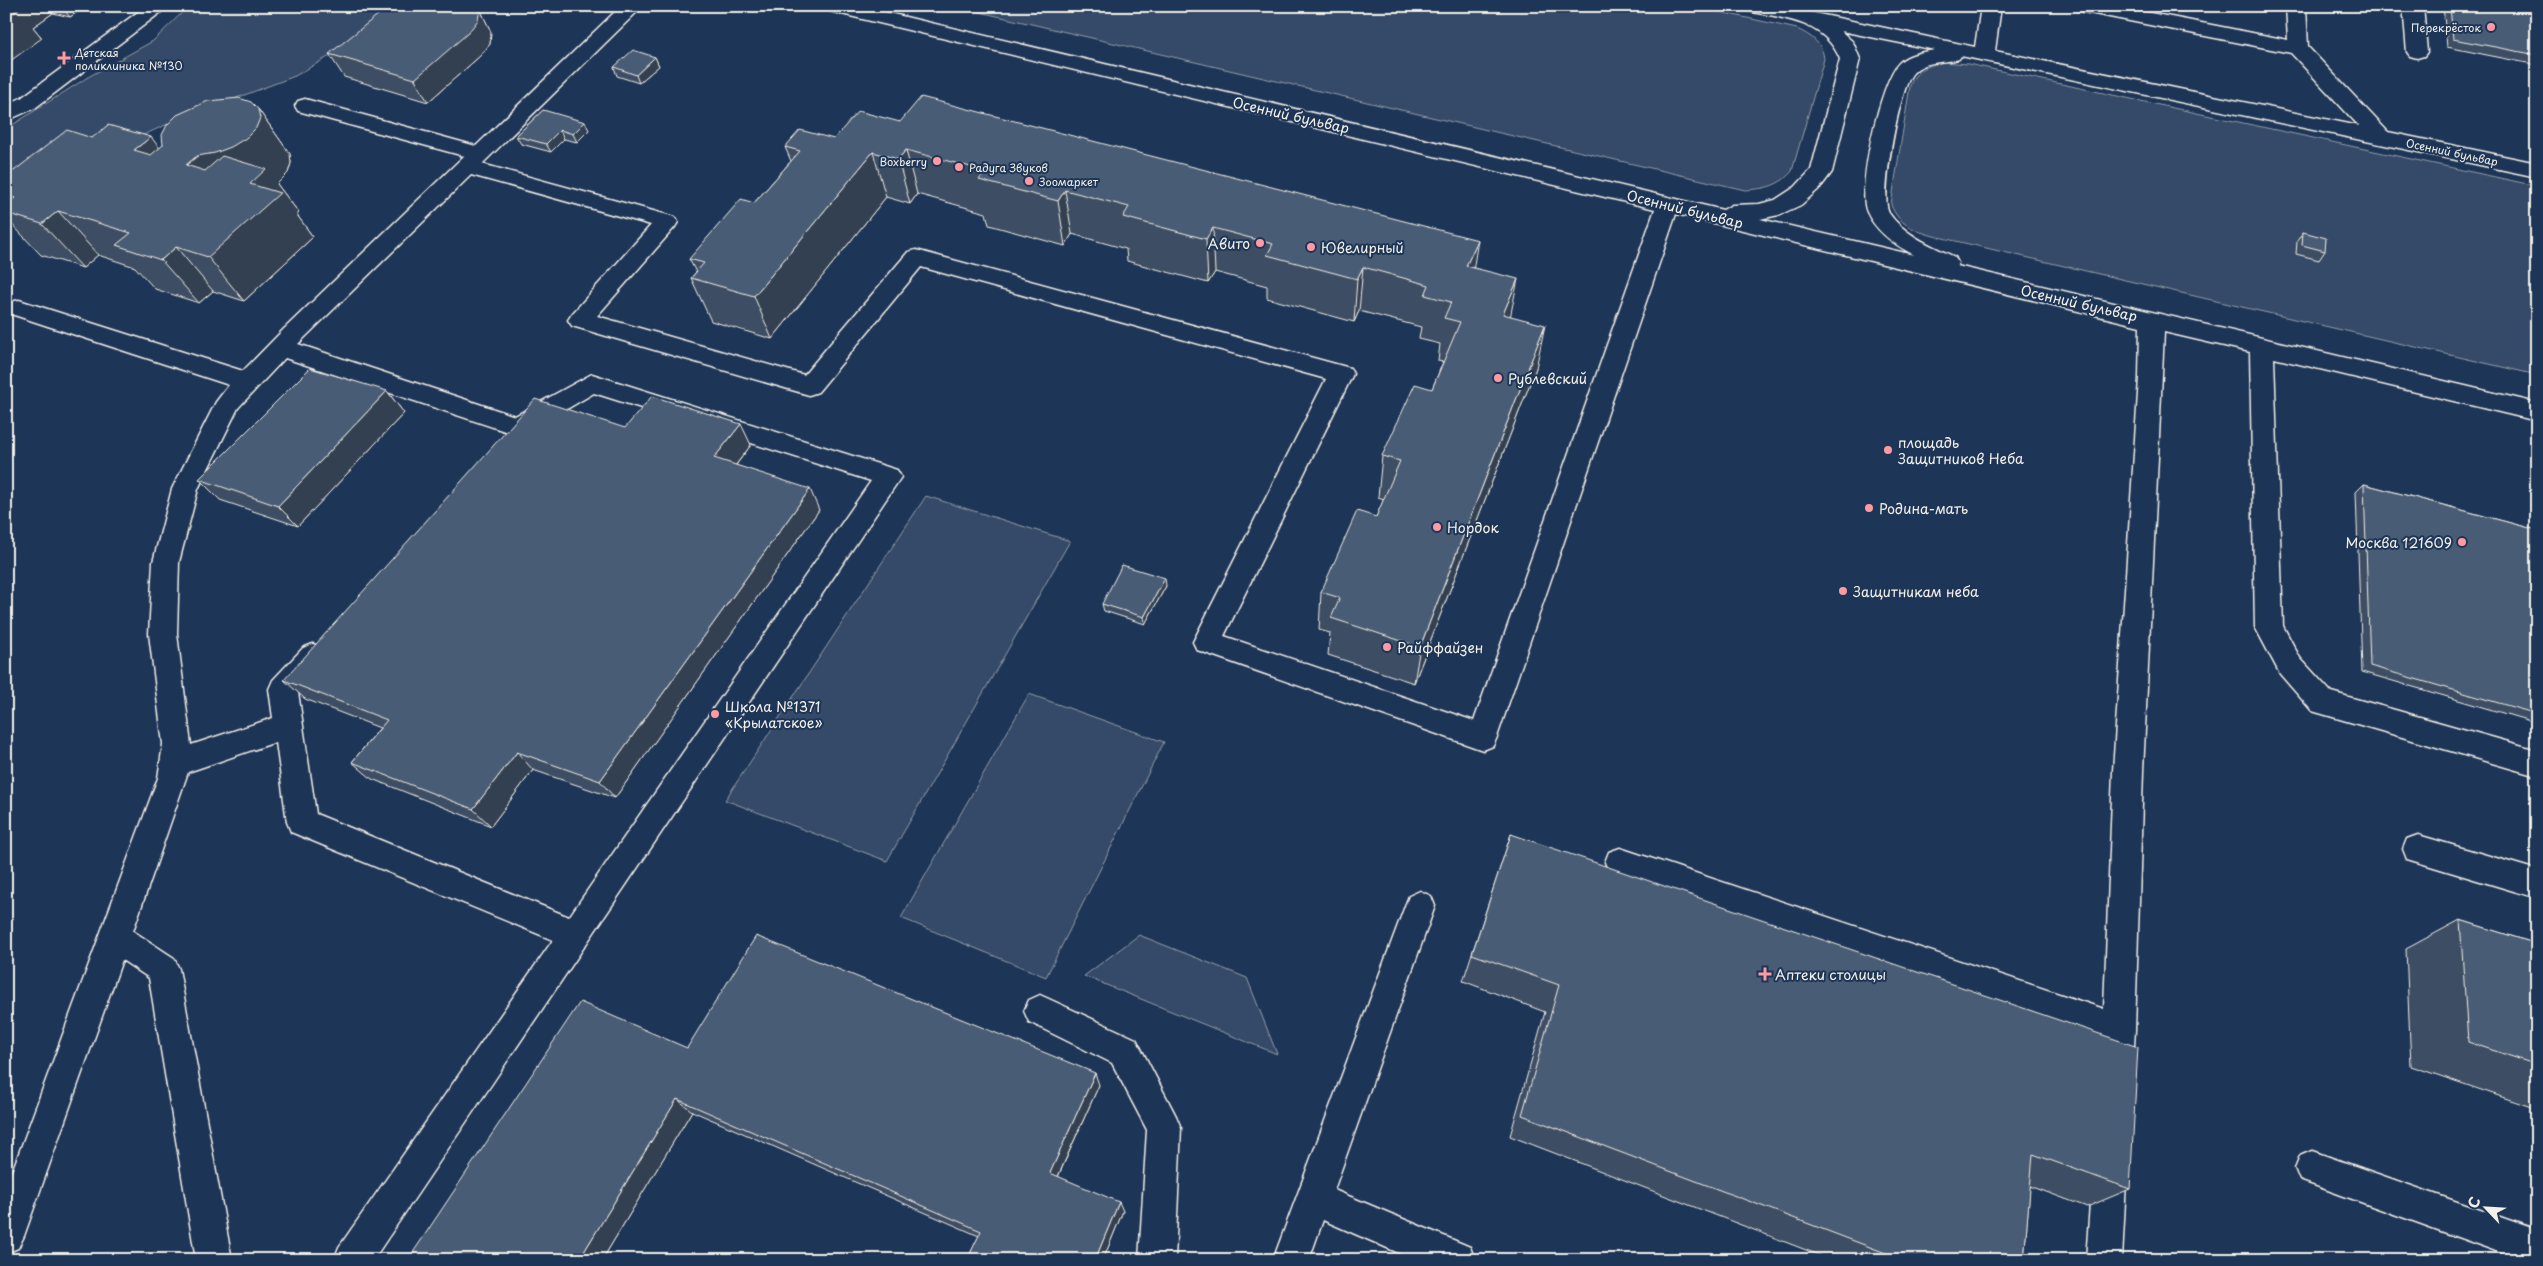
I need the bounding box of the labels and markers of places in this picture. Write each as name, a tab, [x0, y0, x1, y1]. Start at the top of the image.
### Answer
place label: Перекрёсток	[2411, 19, 2481, 36]
marker: Перекрёсток	[2485, 21, 2497, 33]
place label: Детская поликлиника №130	[74, 44, 183, 74]
marker: Детская поликлиника №130	[57, 51, 71, 65]
place label: Boxberry	[880, 153, 927, 170]
marker: Boxberry	[931, 155, 943, 167]
place label: Радуга Звуков	[969, 159, 1048, 176]
marker: Радуга Звуков	[953, 161, 965, 173]
place label: Зоомаркет	[1038, 173, 1099, 190]
marker: Зоомаркет	[1023, 175, 1035, 187]
place label: Авито	[1208, 233, 1250, 254]
marker: Авито	[1254, 237, 1266, 249]
place label: Ювелирный	[1321, 237, 1404, 258]
marker: Ювелирный	[1305, 241, 1317, 253]
place label: Рублевский	[1508, 368, 1587, 389]
marker: Рублевский	[1492, 372, 1504, 384]
place label: площадь Защитников Неба	[1898, 432, 2024, 469]
marker: площадь Защитников Неба	[1882, 444, 1894, 456]
place label: Родина-мать	[1879, 498, 1968, 519]
marker: Родина-мать	[1863, 502, 1875, 514]
place label: Нордок	[1447, 517, 1499, 538]
marker: Нордок	[1431, 521, 1443, 533]
place label: Москва 121609	[2346, 532, 2452, 553]
marker: Москва 121609	[2456, 536, 2468, 548]
place label: Защитникам неба	[1853, 581, 1979, 602]
marker: Защитникам неба	[1837, 585, 1849, 597]
place label: Райффайзен	[1397, 637, 1483, 658]
marker: Райффайзен	[1381, 641, 1393, 653]
place label: Школа №1371 «Крылатское»	[725, 696, 823, 733]
marker: Школа №1371 «Крылатское»	[709, 708, 721, 720]
place label: Аптеки столицы	[1775, 964, 1886, 985]
marker: Аптеки столицы	[1759, 968, 1771, 980]

